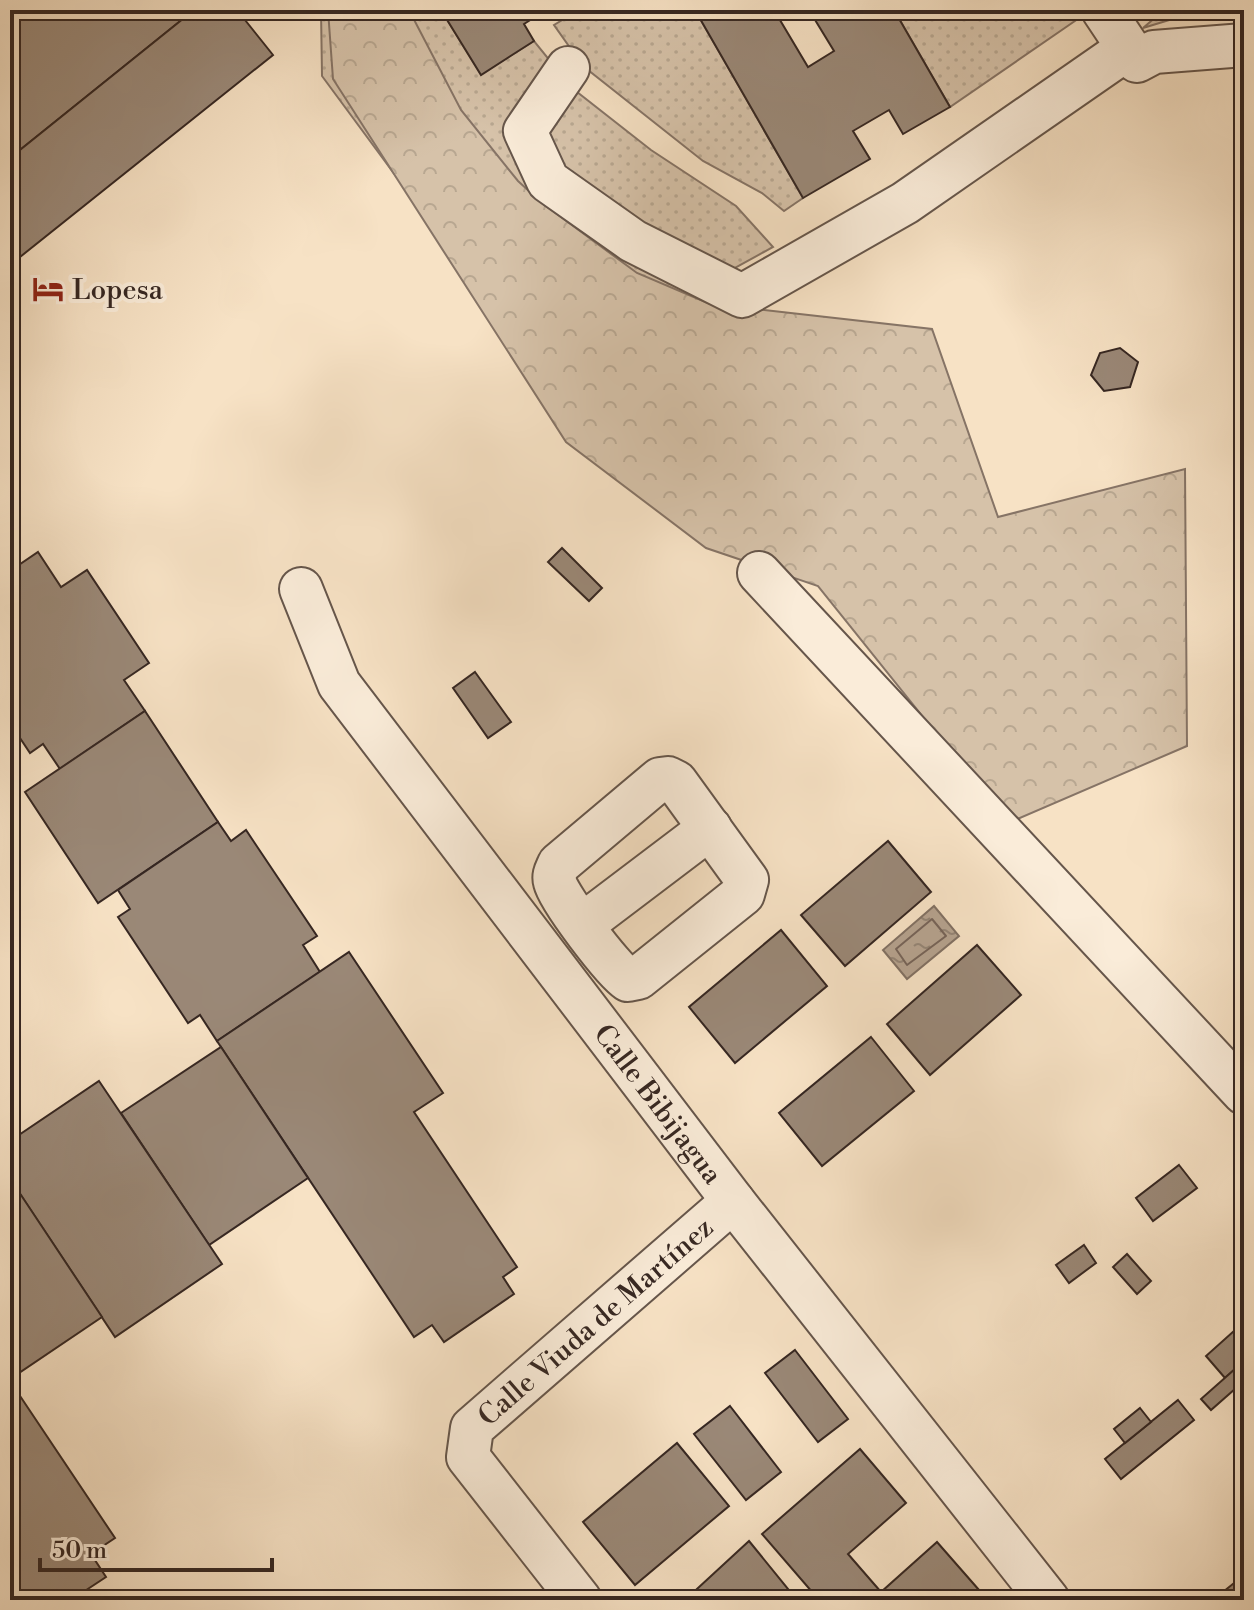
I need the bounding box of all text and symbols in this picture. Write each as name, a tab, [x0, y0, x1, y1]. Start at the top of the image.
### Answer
hotel icon: Lopesa	[31, 272, 65, 306]
place label: Lopesa	[72, 273, 164, 308]
street label: Calle Bibijagua	[586, 1018, 730, 1192]
street label: Calle Viuda de Martínez	[471, 1210, 721, 1434]
scale bar	[40, 1522, 272, 1572]
text: 50 m	[52, 1536, 107, 1566]

